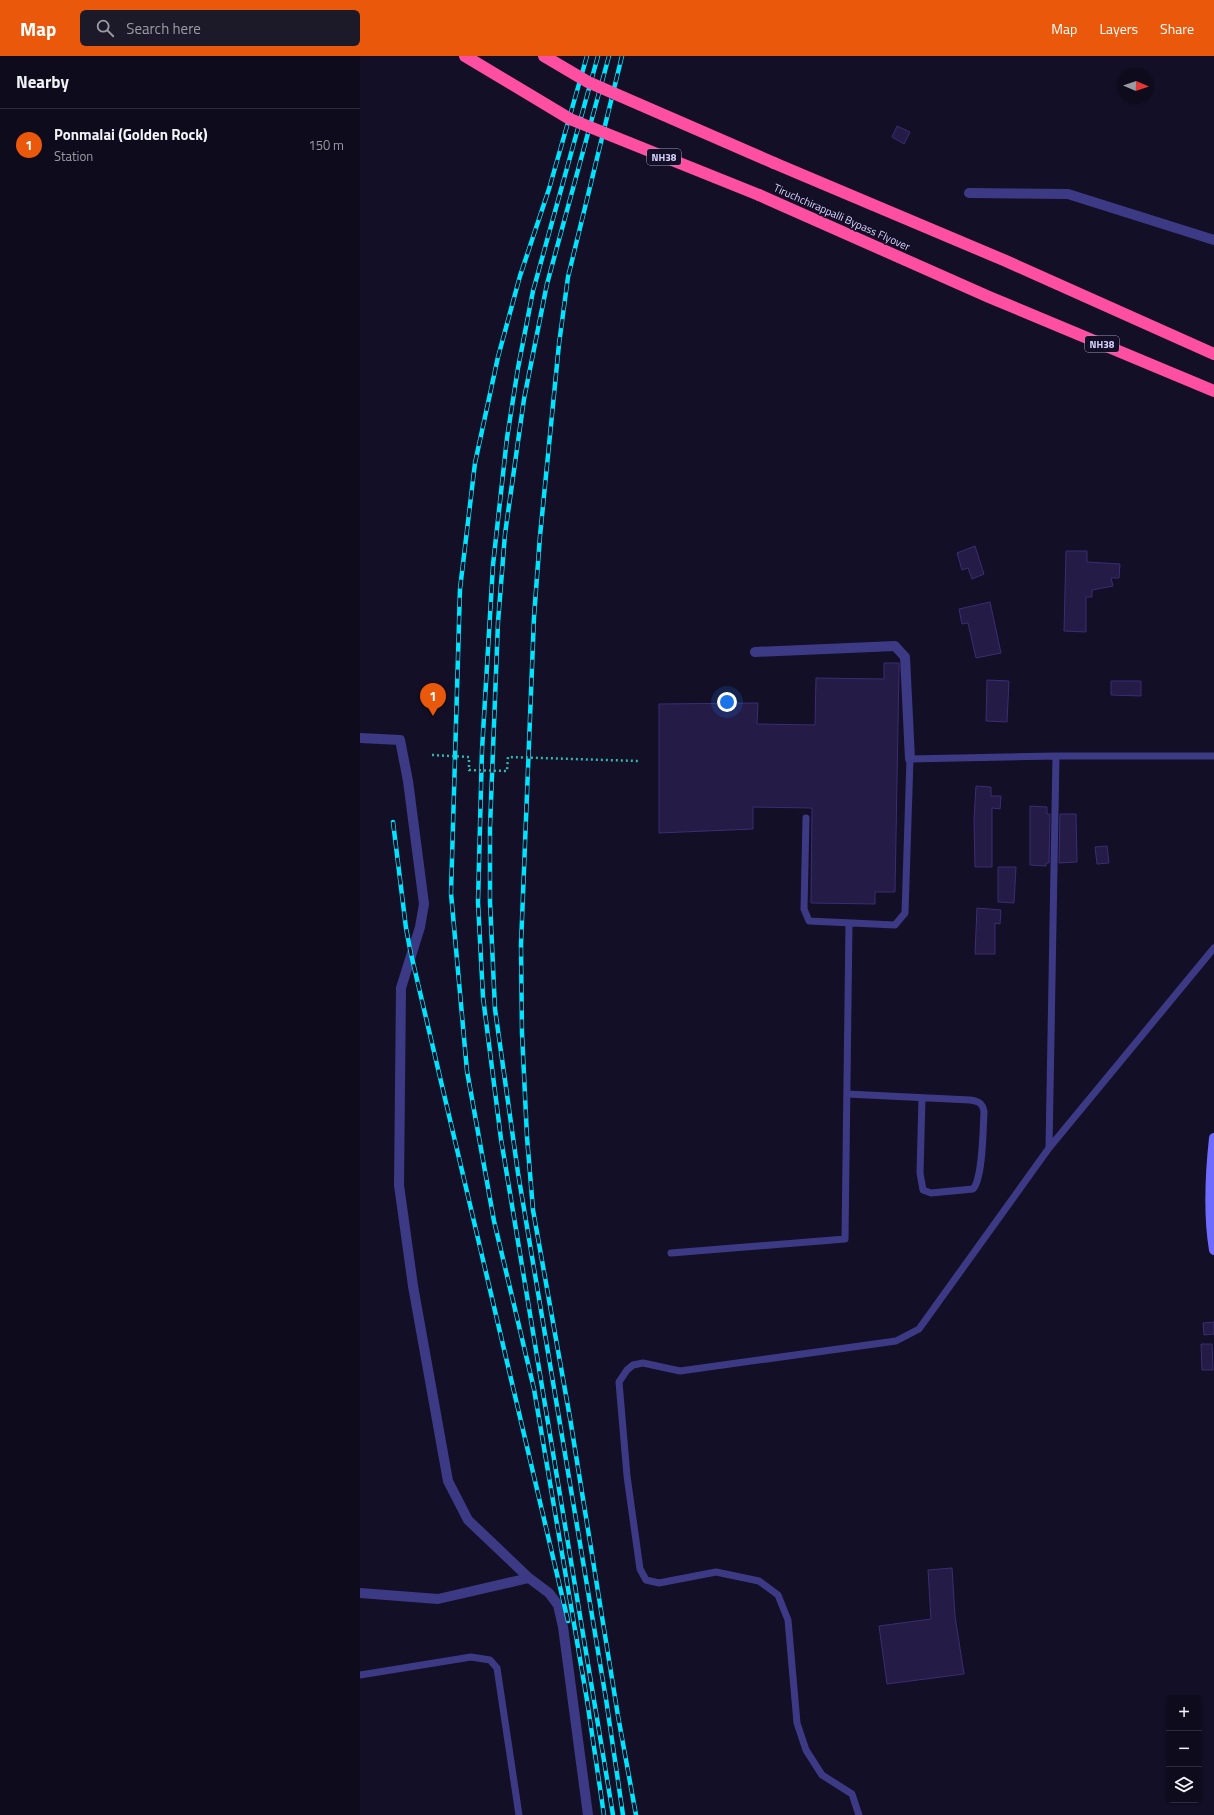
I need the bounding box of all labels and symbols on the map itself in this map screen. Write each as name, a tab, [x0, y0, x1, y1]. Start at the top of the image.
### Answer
north arrow	[1118, 68, 1154, 104]
road number: NH38	[647, 149, 681, 165]
street label: Tiruchchirappalli Bypass Flyover	[771, 180, 913, 254]
road number: NH38	[1085, 336, 1119, 352]
pin: 1	[420, 683, 446, 716]
your location	[717, 692, 737, 712]

